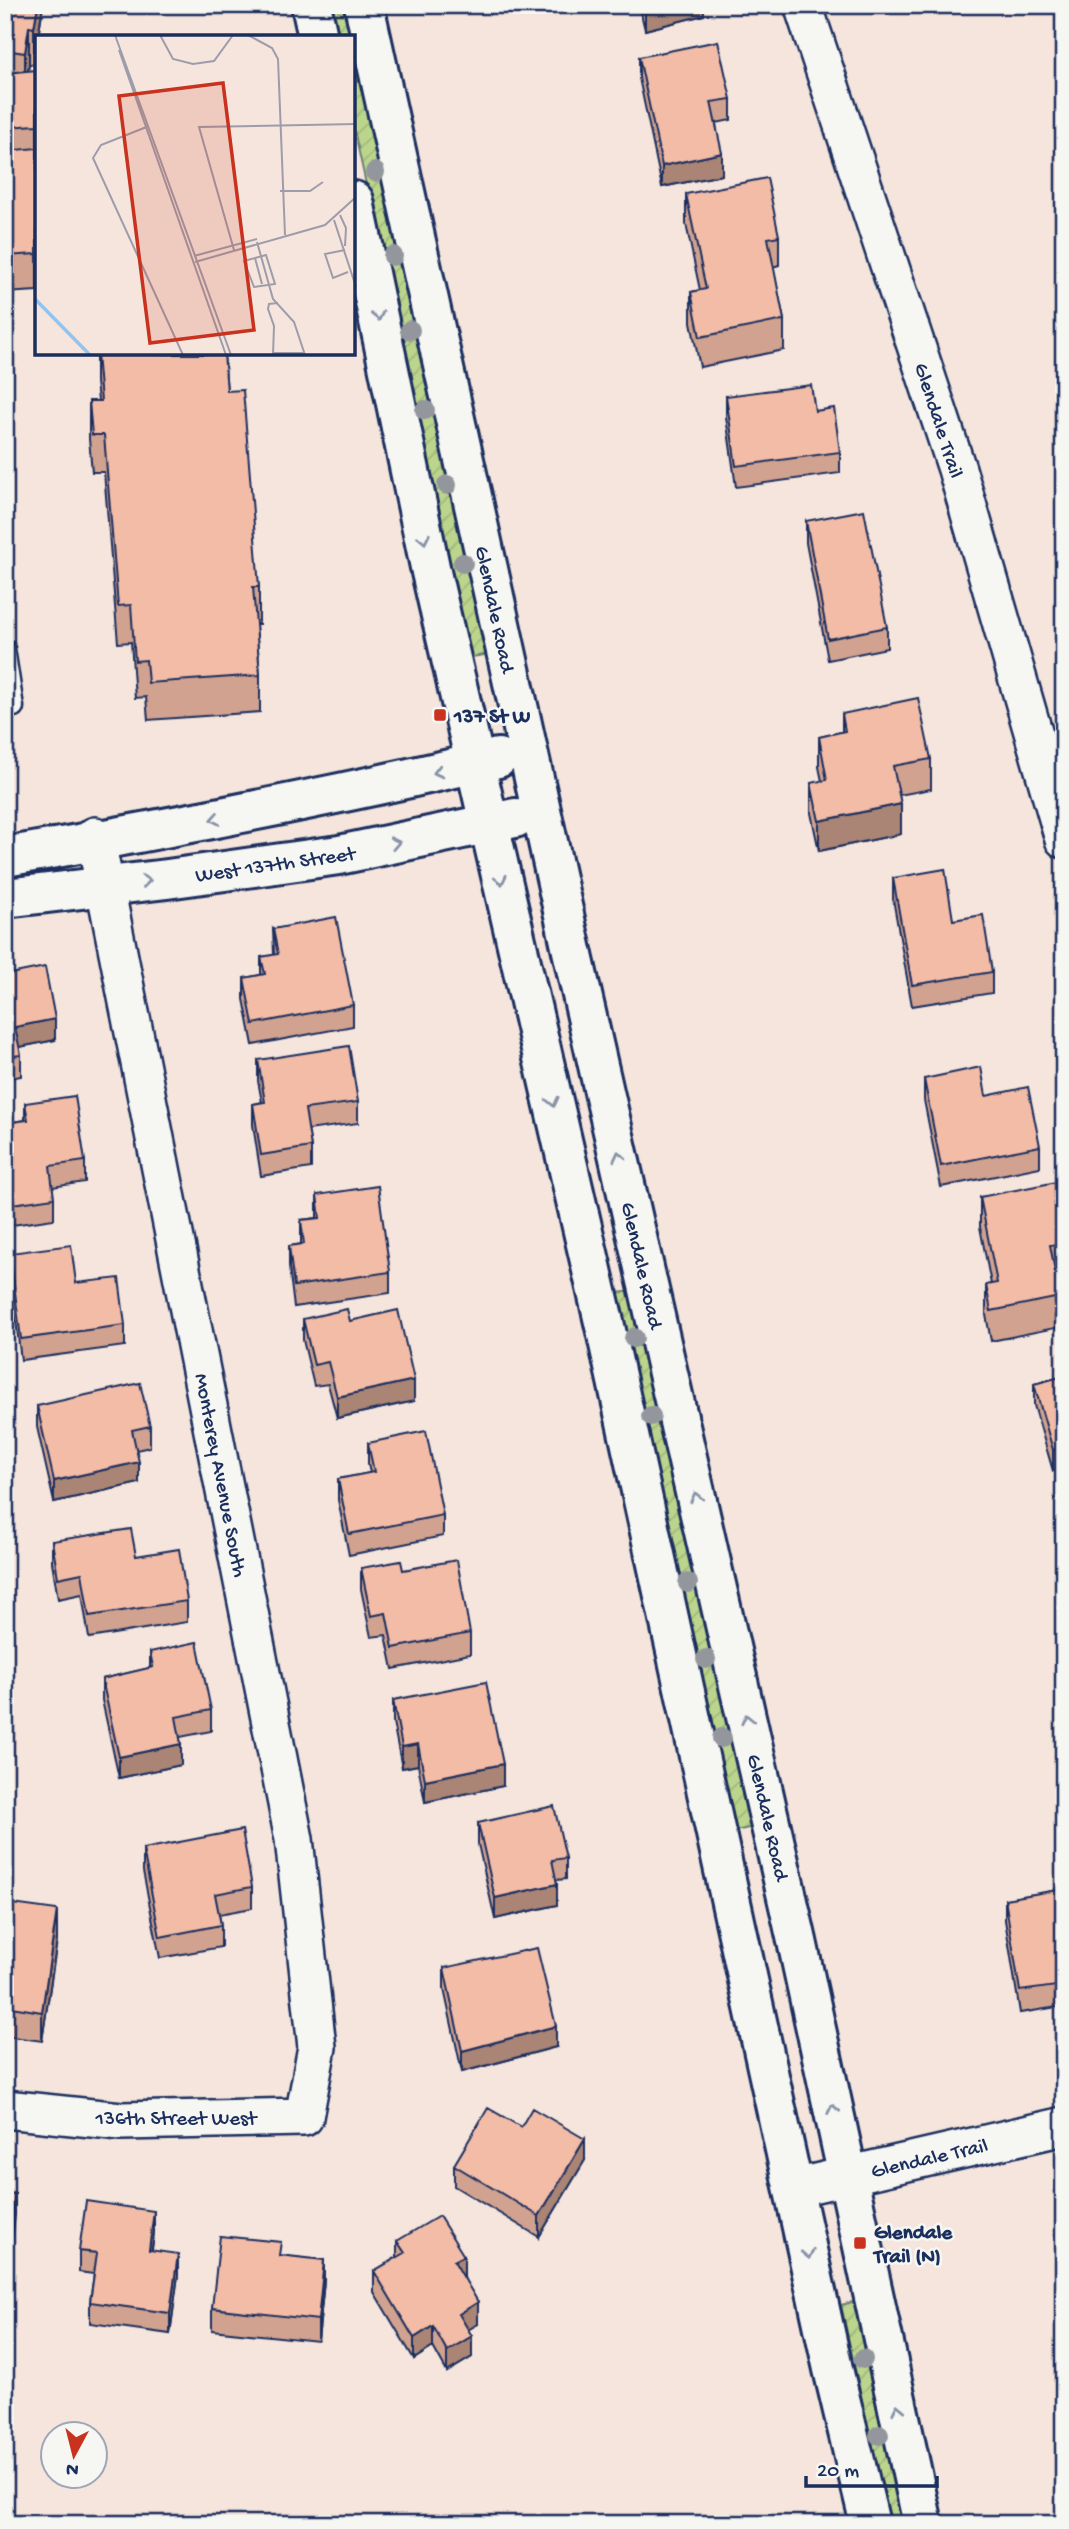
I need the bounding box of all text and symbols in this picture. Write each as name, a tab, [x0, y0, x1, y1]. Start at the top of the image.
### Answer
inset map	[35, 35, 355, 355]
one-way arrow	[369, 310, 384, 322]
street label: Glendale Trail	[906, 360, 967, 482]
one-way arrow	[416, 533, 431, 545]
street label: Glendale Road	[467, 544, 519, 677]
place label: 137 St W	[453, 706, 531, 731]
marker: 137 St W	[432, 707, 448, 723]
one-way arrow	[432, 764, 444, 778]
one-way arrow	[209, 811, 221, 826]
one-way arrow	[389, 837, 401, 852]
street label: West 137th Street	[194, 843, 359, 890]
one-way arrow	[140, 874, 152, 889]
one-way arrow	[493, 874, 507, 886]
one-way arrow	[544, 1096, 559, 1108]
one-way arrow	[612, 1150, 627, 1162]
street label: Glendale Road	[613, 1200, 667, 1333]
street label: Monterey Avenue South	[187, 1372, 251, 1580]
one-way arrow	[690, 1491, 704, 1503]
one-way arrow	[740, 1713, 755, 1725]
street label: Glendale Road	[739, 1752, 793, 1885]
one-way arrow	[827, 2103, 842, 2115]
street label: 136th Street West	[95, 2108, 259, 2133]
street label: Glendale Trail	[869, 2135, 991, 2186]
place label: Glendale Trail (N)	[872, 2222, 953, 2271]
marker: Glendale Trail (N)	[852, 2235, 868, 2251]
one-way arrow	[800, 2248, 815, 2260]
one-way arrow	[892, 2403, 906, 2415]
north arrow	[38, 2420, 108, 2490]
scale bar	[806, 2445, 938, 2489]
text: N	[65, 2456, 80, 2481]
text: 20 m	[817, 2460, 859, 2485]

